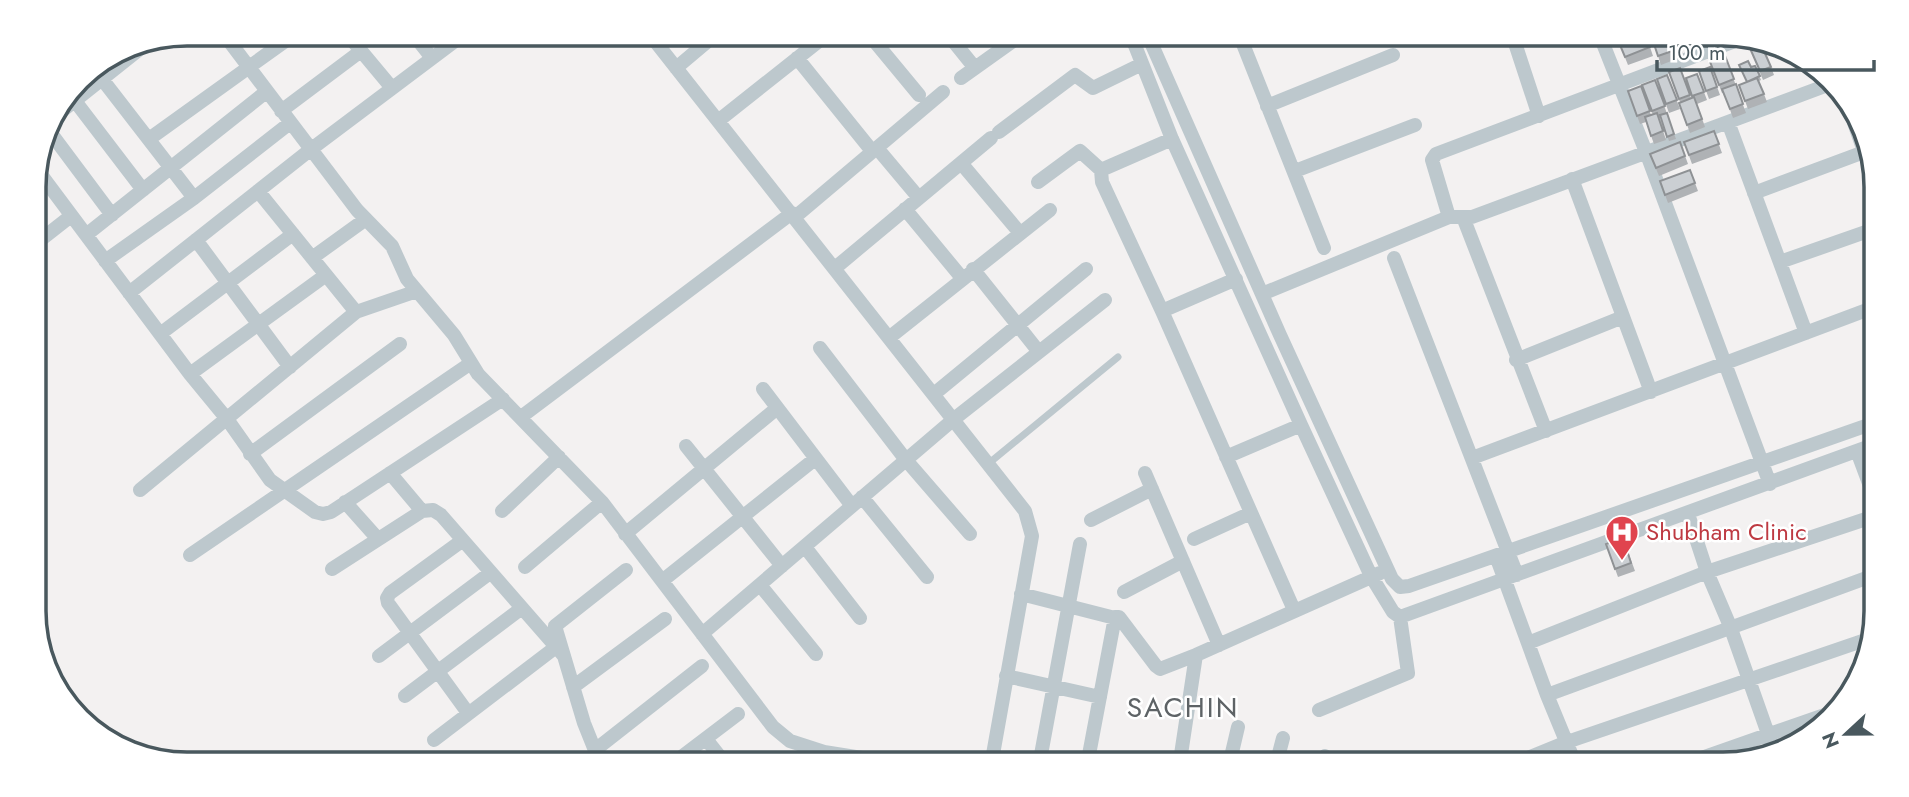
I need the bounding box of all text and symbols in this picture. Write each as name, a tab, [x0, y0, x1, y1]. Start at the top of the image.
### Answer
scale bar	[1657, 28, 1874, 72]
text: 100 m	[1668, 38, 1725, 68]
hospital icon: Shubham Clinic	[1603, 513, 1641, 562]
place label: Shubham Clinic	[1646, 514, 1807, 549]
district label: SACHIN	[1127, 687, 1239, 728]
north arrow	[1811, 699, 1881, 769]
text: N	[1815, 728, 1846, 752]

